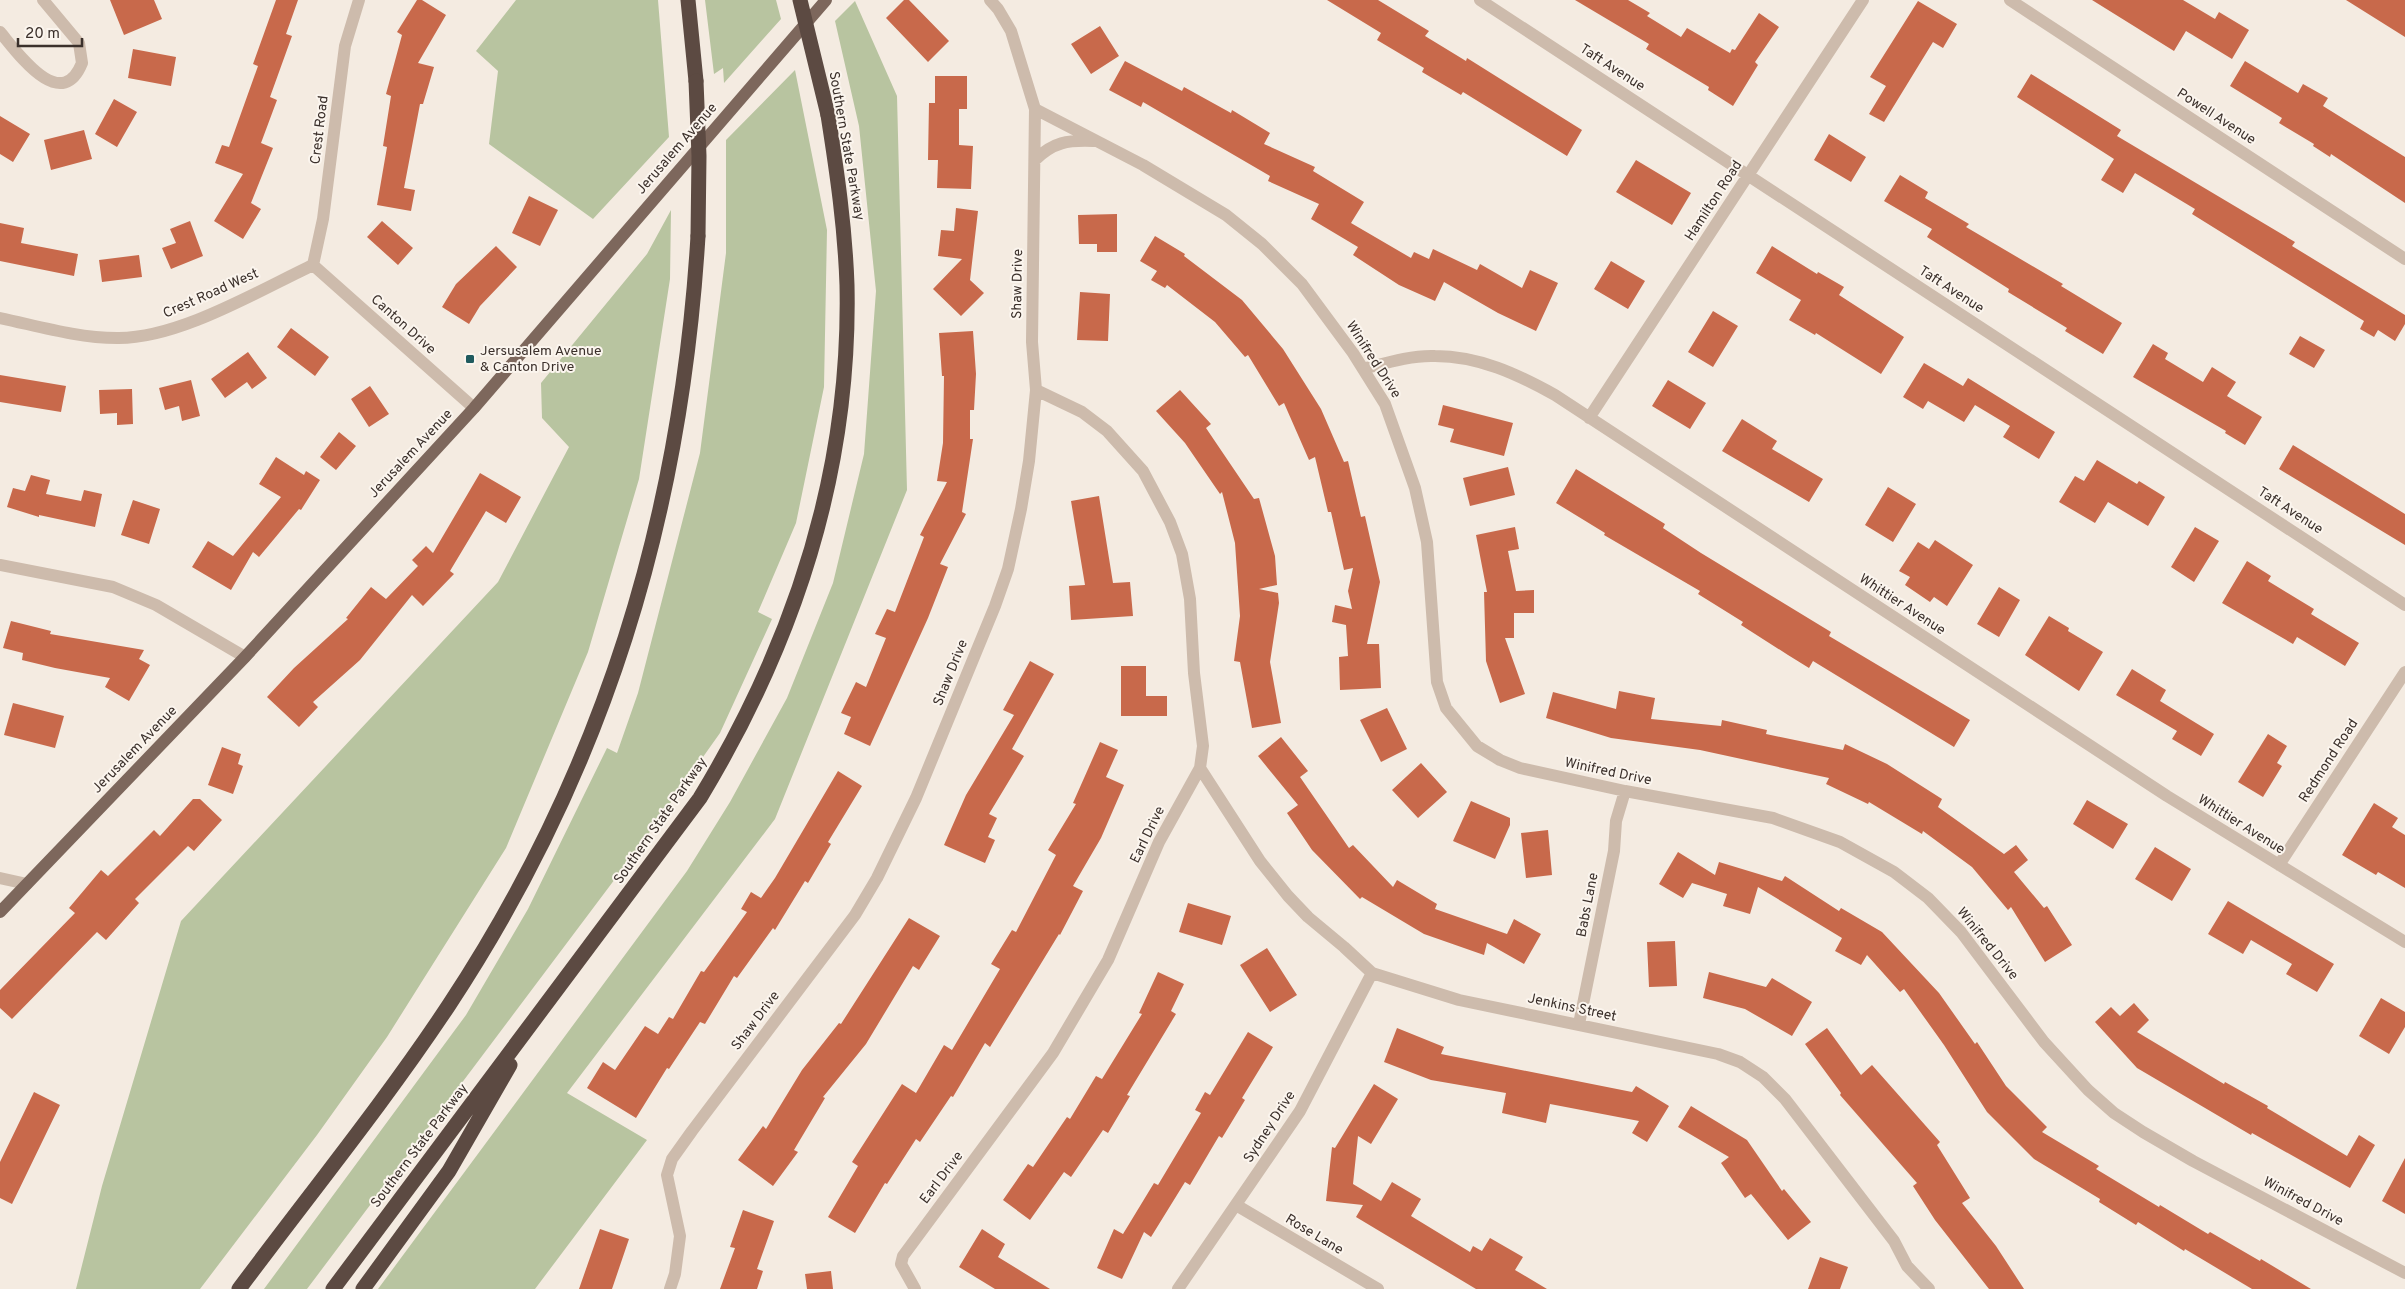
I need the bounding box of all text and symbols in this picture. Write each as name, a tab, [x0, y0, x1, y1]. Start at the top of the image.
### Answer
scale bar	[18, 15, 81, 47]
text: 20 m	[25, 25, 60, 44]
street label: Taft Avenue	[1576, 41, 1648, 95]
street label: Southern State Parkway	[825, 70, 867, 222]
street label: Powell Avenue	[2173, 85, 2259, 149]
street label: Crest Road	[307, 95, 333, 165]
street label: Jerusalem Avenue	[633, 100, 721, 198]
street label: Hamilton Road	[1682, 158, 1746, 244]
street label: Shaw Drive	[1009, 249, 1027, 319]
street label: Taft Avenue	[1915, 263, 1987, 317]
street label: Crest Road West	[161, 265, 261, 323]
street label: Canton Drive	[367, 291, 439, 359]
street label: Winifred Drive	[1342, 318, 1404, 402]
place label: Jersusalem Avenue & Canton Drive	[480, 343, 601, 376]
marker: Jersusalem Avenue & Canton Drive	[464, 353, 476, 365]
street label: Jerusalem Avenue	[366, 406, 456, 502]
street label: Taft Avenue	[2254, 484, 2326, 538]
street label: Whittier Avenue	[1856, 571, 1948, 639]
street label: Shaw Drive	[930, 637, 972, 709]
street label: Jerusalem Avenue	[89, 703, 181, 797]
street label: Redmond Road	[2296, 716, 2362, 806]
street label: Southern State Parkway	[611, 754, 711, 888]
street label: Winifred Drive	[1563, 754, 1653, 790]
street label: Whittier Avenue	[2194, 791, 2288, 859]
street label: Earl Drive	[1127, 804, 1169, 866]
street label: Babs Lane	[1573, 871, 1603, 939]
street label: Winifred Drive	[1953, 904, 2021, 984]
street label: Shaw Drive	[728, 988, 784, 1054]
street label: Jenkins Street	[1526, 990, 1618, 1026]
street label: Southern State Parkway	[368, 1081, 472, 1211]
street label: Sydney Drive	[1240, 1088, 1300, 1166]
street label: Earl Drive	[917, 1148, 967, 1208]
street label: Winifred Drive	[2260, 1174, 2346, 1230]
street label: Rose Lane	[1282, 1211, 1346, 1259]

